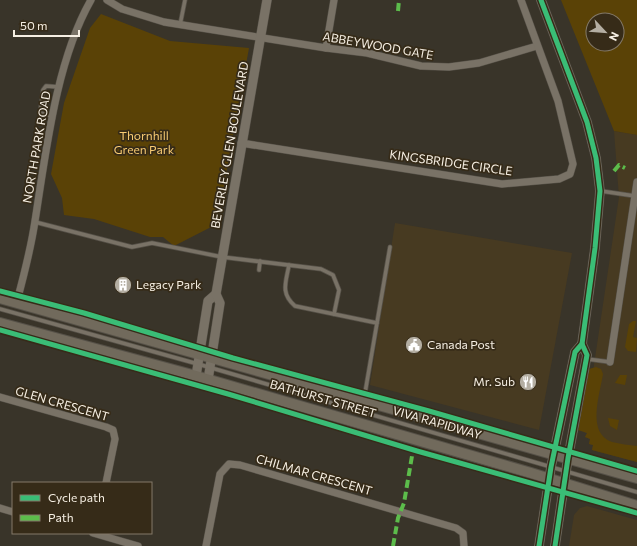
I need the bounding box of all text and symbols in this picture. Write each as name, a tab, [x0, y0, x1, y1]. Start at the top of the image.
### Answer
scale bar	[14, 12, 79, 38]
north arrow	[585, 12, 625, 52]
text: 50 m	[20, 18, 48, 32]
street label: ABBEYWOOD GATE	[322, 28, 435, 62]
text: N	[607, 30, 622, 43]
street label: BEVERLEY GLEN BOULEVARD	[207, 60, 251, 229]
street label: NORTH PARK ROAD	[19, 90, 53, 204]
park label: Thornhill Green Park	[114, 128, 175, 156]
street label: KINGSBRIDGE CIRCLE	[389, 146, 514, 178]
building icon: Legacy Park	[113, 275, 133, 295]
place label: Legacy Park	[136, 277, 202, 291]
public building icon: Canada Post	[404, 335, 424, 355]
place label: Canada Post	[427, 337, 495, 351]
restaurant icon: Mr. Sub	[518, 372, 538, 392]
place label: Mr. Sub	[473, 374, 515, 388]
street label: BATHURST STREET	[269, 376, 378, 420]
street label: GLEN CRESCENT	[14, 383, 111, 423]
street label: VIVA RAPIDWAY	[391, 403, 483, 441]
street label: CHILMAR CRESCENT	[255, 451, 374, 497]
legend	[12, 482, 152, 534]
text: Cycle path	[48, 490, 105, 504]
text: Path	[48, 510, 74, 524]

